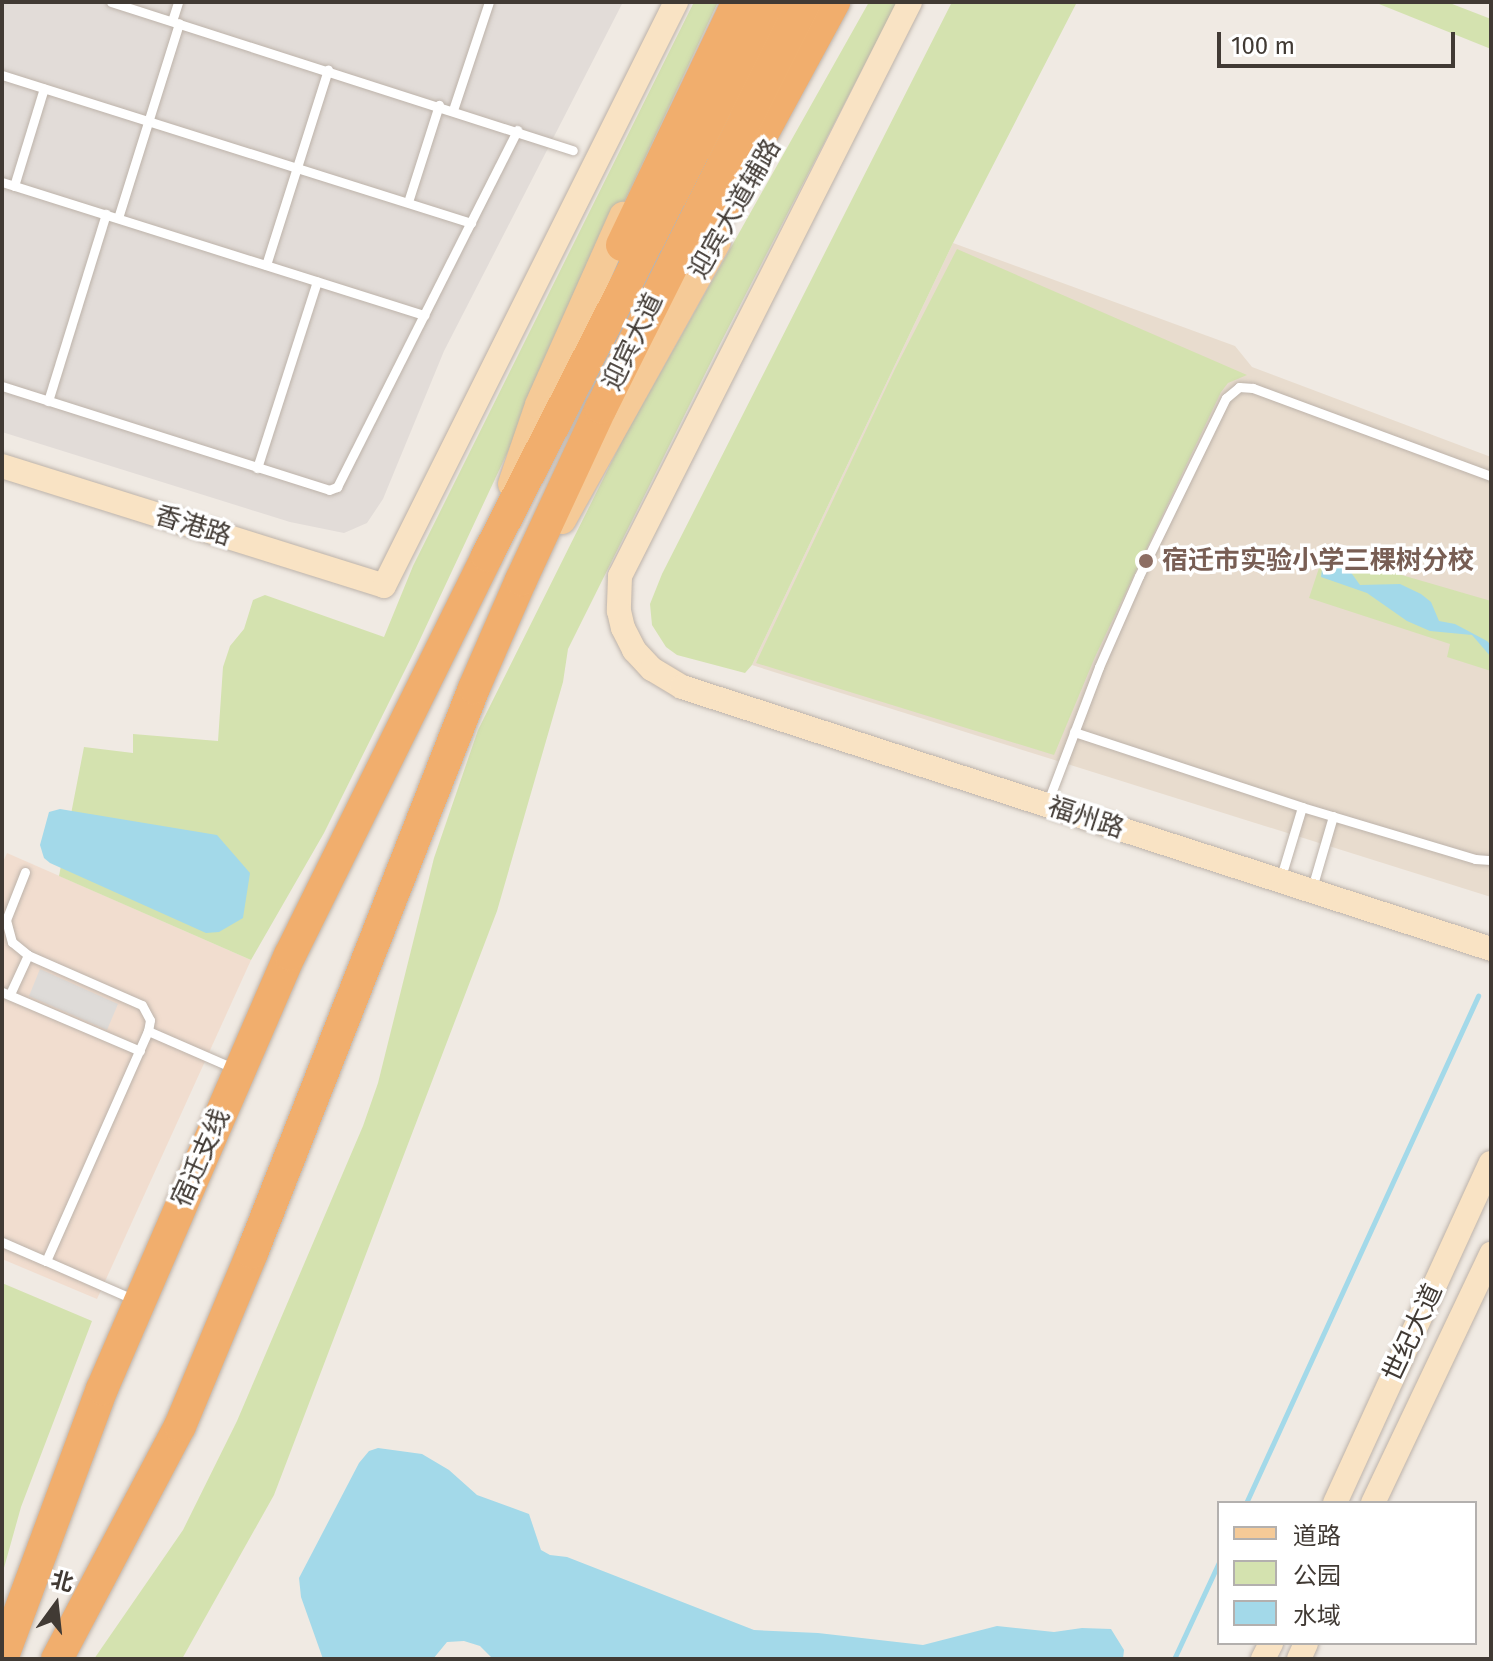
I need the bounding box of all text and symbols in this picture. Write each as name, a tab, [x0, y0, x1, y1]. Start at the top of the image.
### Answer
scale bar	[1221, 16, 1459, 66]
text: 100 m	[1231, 32, 1295, 60]
street label: 迎宾大道辅路	[682, 134, 788, 284]
street label: 迎宾大道	[596, 288, 670, 396]
street label: 香港路	[151, 500, 235, 552]
place label: 宿迁市实验小学三棵树分校	[1162, 545, 1474, 577]
marker: 宿迁市实验小学三棵树分校	[1137, 552, 1155, 570]
street label: 福州路	[1044, 791, 1128, 845]
street label: 宿迁支线	[166, 1104, 236, 1212]
street label: 世纪大道	[1377, 1279, 1449, 1387]
legend	[1217, 1501, 1477, 1645]
text: 道路	[1293, 1522, 1341, 1550]
text: 公园	[1293, 1562, 1341, 1590]
north arrow	[16, 1565, 96, 1645]
text: 北	[48, 1565, 76, 1597]
text: 水域	[1293, 1602, 1341, 1630]

